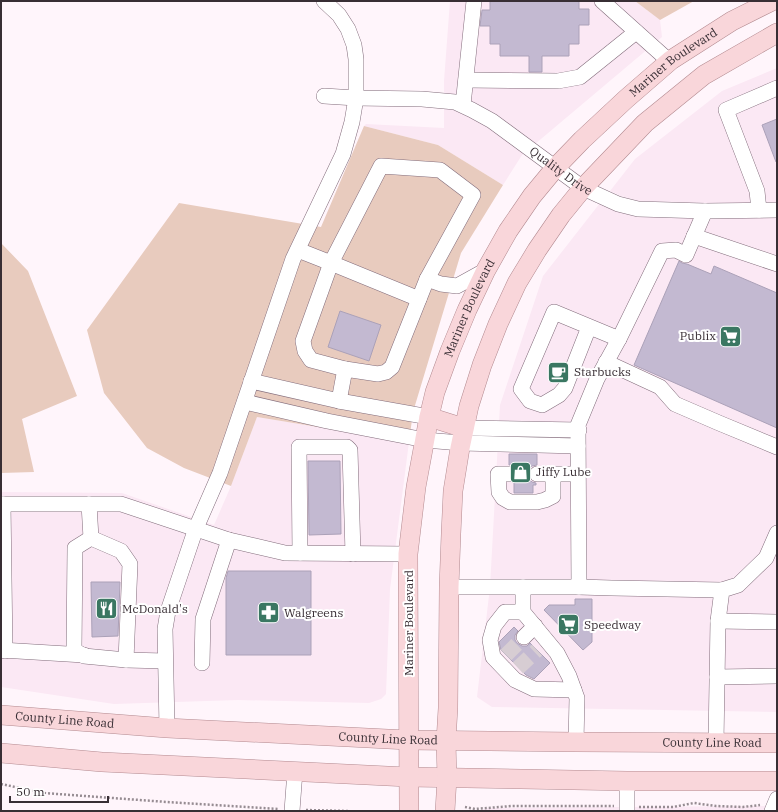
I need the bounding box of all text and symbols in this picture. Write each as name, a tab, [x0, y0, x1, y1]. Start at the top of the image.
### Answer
street label: Mariner Boulevard	[626, 25, 720, 100]
street label: Quality Drive	[527, 143, 595, 198]
street label: Mariner Boulevard	[440, 256, 498, 359]
supermarket icon: Publix	[718, 323, 744, 349]
place label: Publix	[680, 328, 716, 343]
cafe icon: Starbucks	[545, 359, 571, 385]
place label: Starbucks	[574, 364, 631, 379]
shop icon: Jiffy Lube	[508, 459, 534, 485]
place label: Jiffy Lube	[536, 464, 591, 479]
street label: Mariner Boulevard	[401, 570, 416, 676]
restaurant icon: McDonald's	[93, 596, 119, 622]
pharmacy icon: Walgreens	[256, 600, 282, 626]
place label: McDonald's	[122, 601, 188, 616]
place label: Walgreens	[284, 605, 343, 620]
supermarket icon: Speedway	[556, 612, 582, 638]
place label: Speedway	[584, 617, 641, 632]
street label: County Line Road	[15, 708, 115, 731]
street label: County Line Road	[338, 729, 438, 747]
street label: County Line Road	[662, 734, 762, 750]
scale bar	[10, 778, 108, 804]
text: 50 m	[16, 784, 45, 799]

